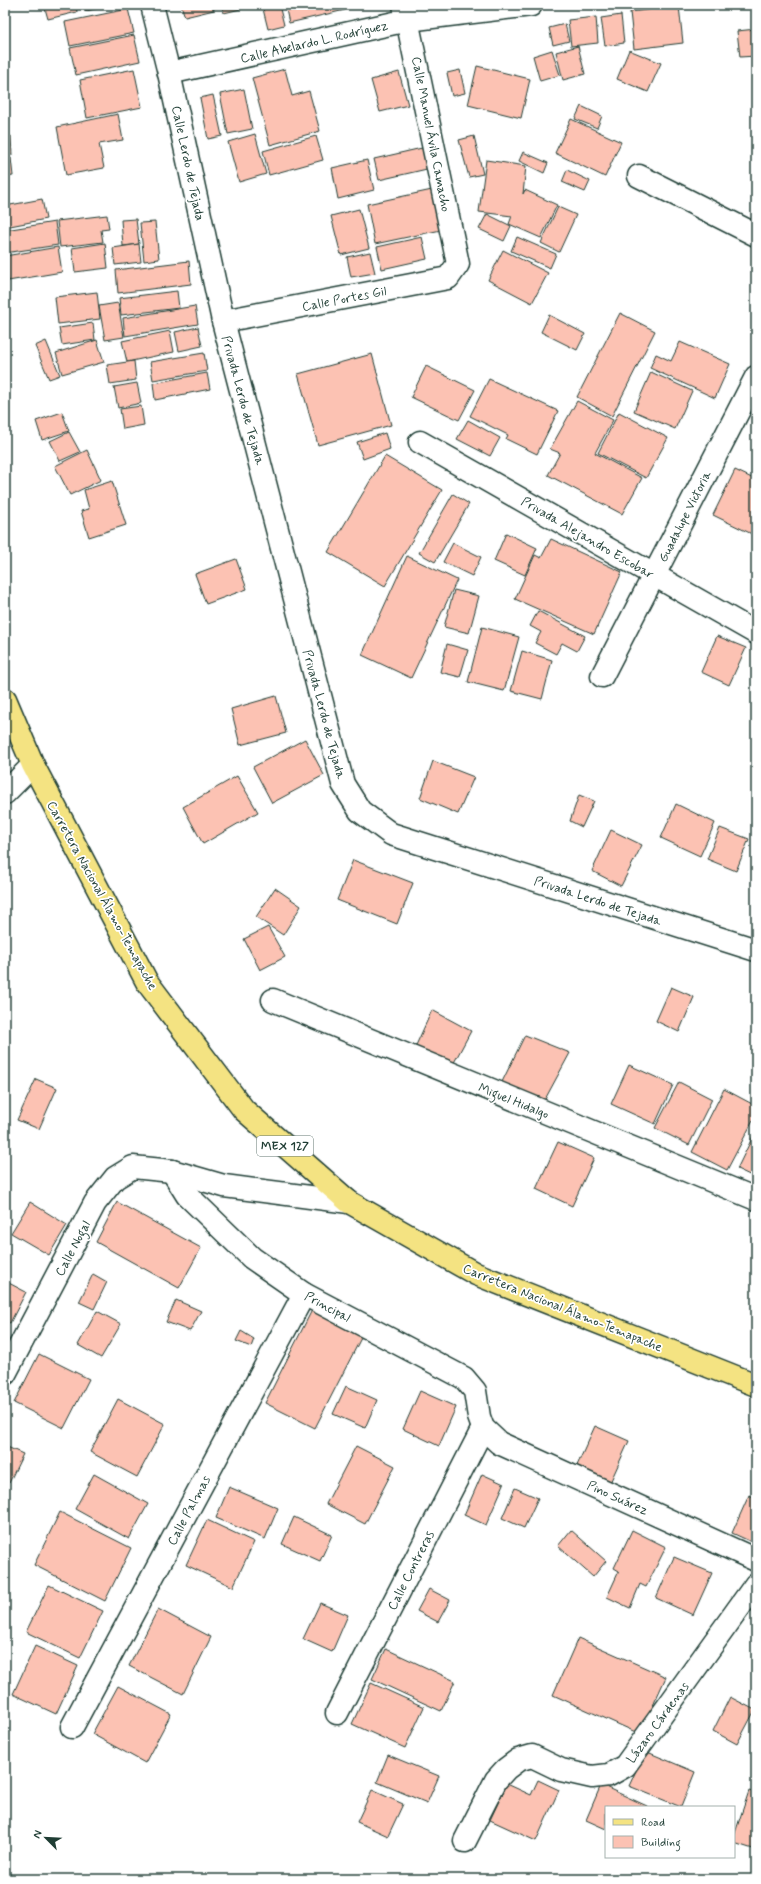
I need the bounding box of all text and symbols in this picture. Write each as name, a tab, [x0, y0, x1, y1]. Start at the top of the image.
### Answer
street label: Calle Abelardo L. Rodríguez	[239, 17, 390, 68]
street label: Calle Manuel Ávila Camacho	[407, 55, 455, 214]
street label: Calle Lerdo de Tejada	[167, 104, 208, 222]
street label: Calle Portes Gil	[301, 283, 388, 316]
street label: Privada Lerdo de Tejada	[217, 334, 268, 467]
street label: Guadalupe Victoria	[655, 468, 716, 565]
street label: Privada Alejandro Escobar	[518, 493, 657, 584]
street label: Privada Lerdo de Tejada	[298, 648, 349, 781]
street label: Carretera Nacional Álamo-Temapache	[42, 798, 162, 993]
street label: Privada Lerdo de Tejada	[532, 873, 664, 930]
street label: Miguel Hidalgo	[475, 1080, 551, 1125]
road number: MEX 127	[257, 1136, 313, 1156]
street label: Calle Nogal	[52, 1218, 97, 1280]
street label: Carretera Nacional Álamo-Temapache	[460, 1260, 665, 1356]
street label: Principal	[301, 1288, 354, 1327]
street label: Calle Palmas	[164, 1473, 215, 1549]
street label: Pino Suárez	[584, 1477, 651, 1519]
street label: Calle Contreras	[384, 1528, 439, 1613]
street label: Lázaro Cárdenas	[623, 1679, 694, 1767]
legend	[605, 1806, 735, 1858]
text: Road	[641, 1815, 665, 1831]
north arrow	[26, 1818, 66, 1858]
text: N	[30, 1828, 46, 1841]
text: Building	[641, 1835, 681, 1852]

